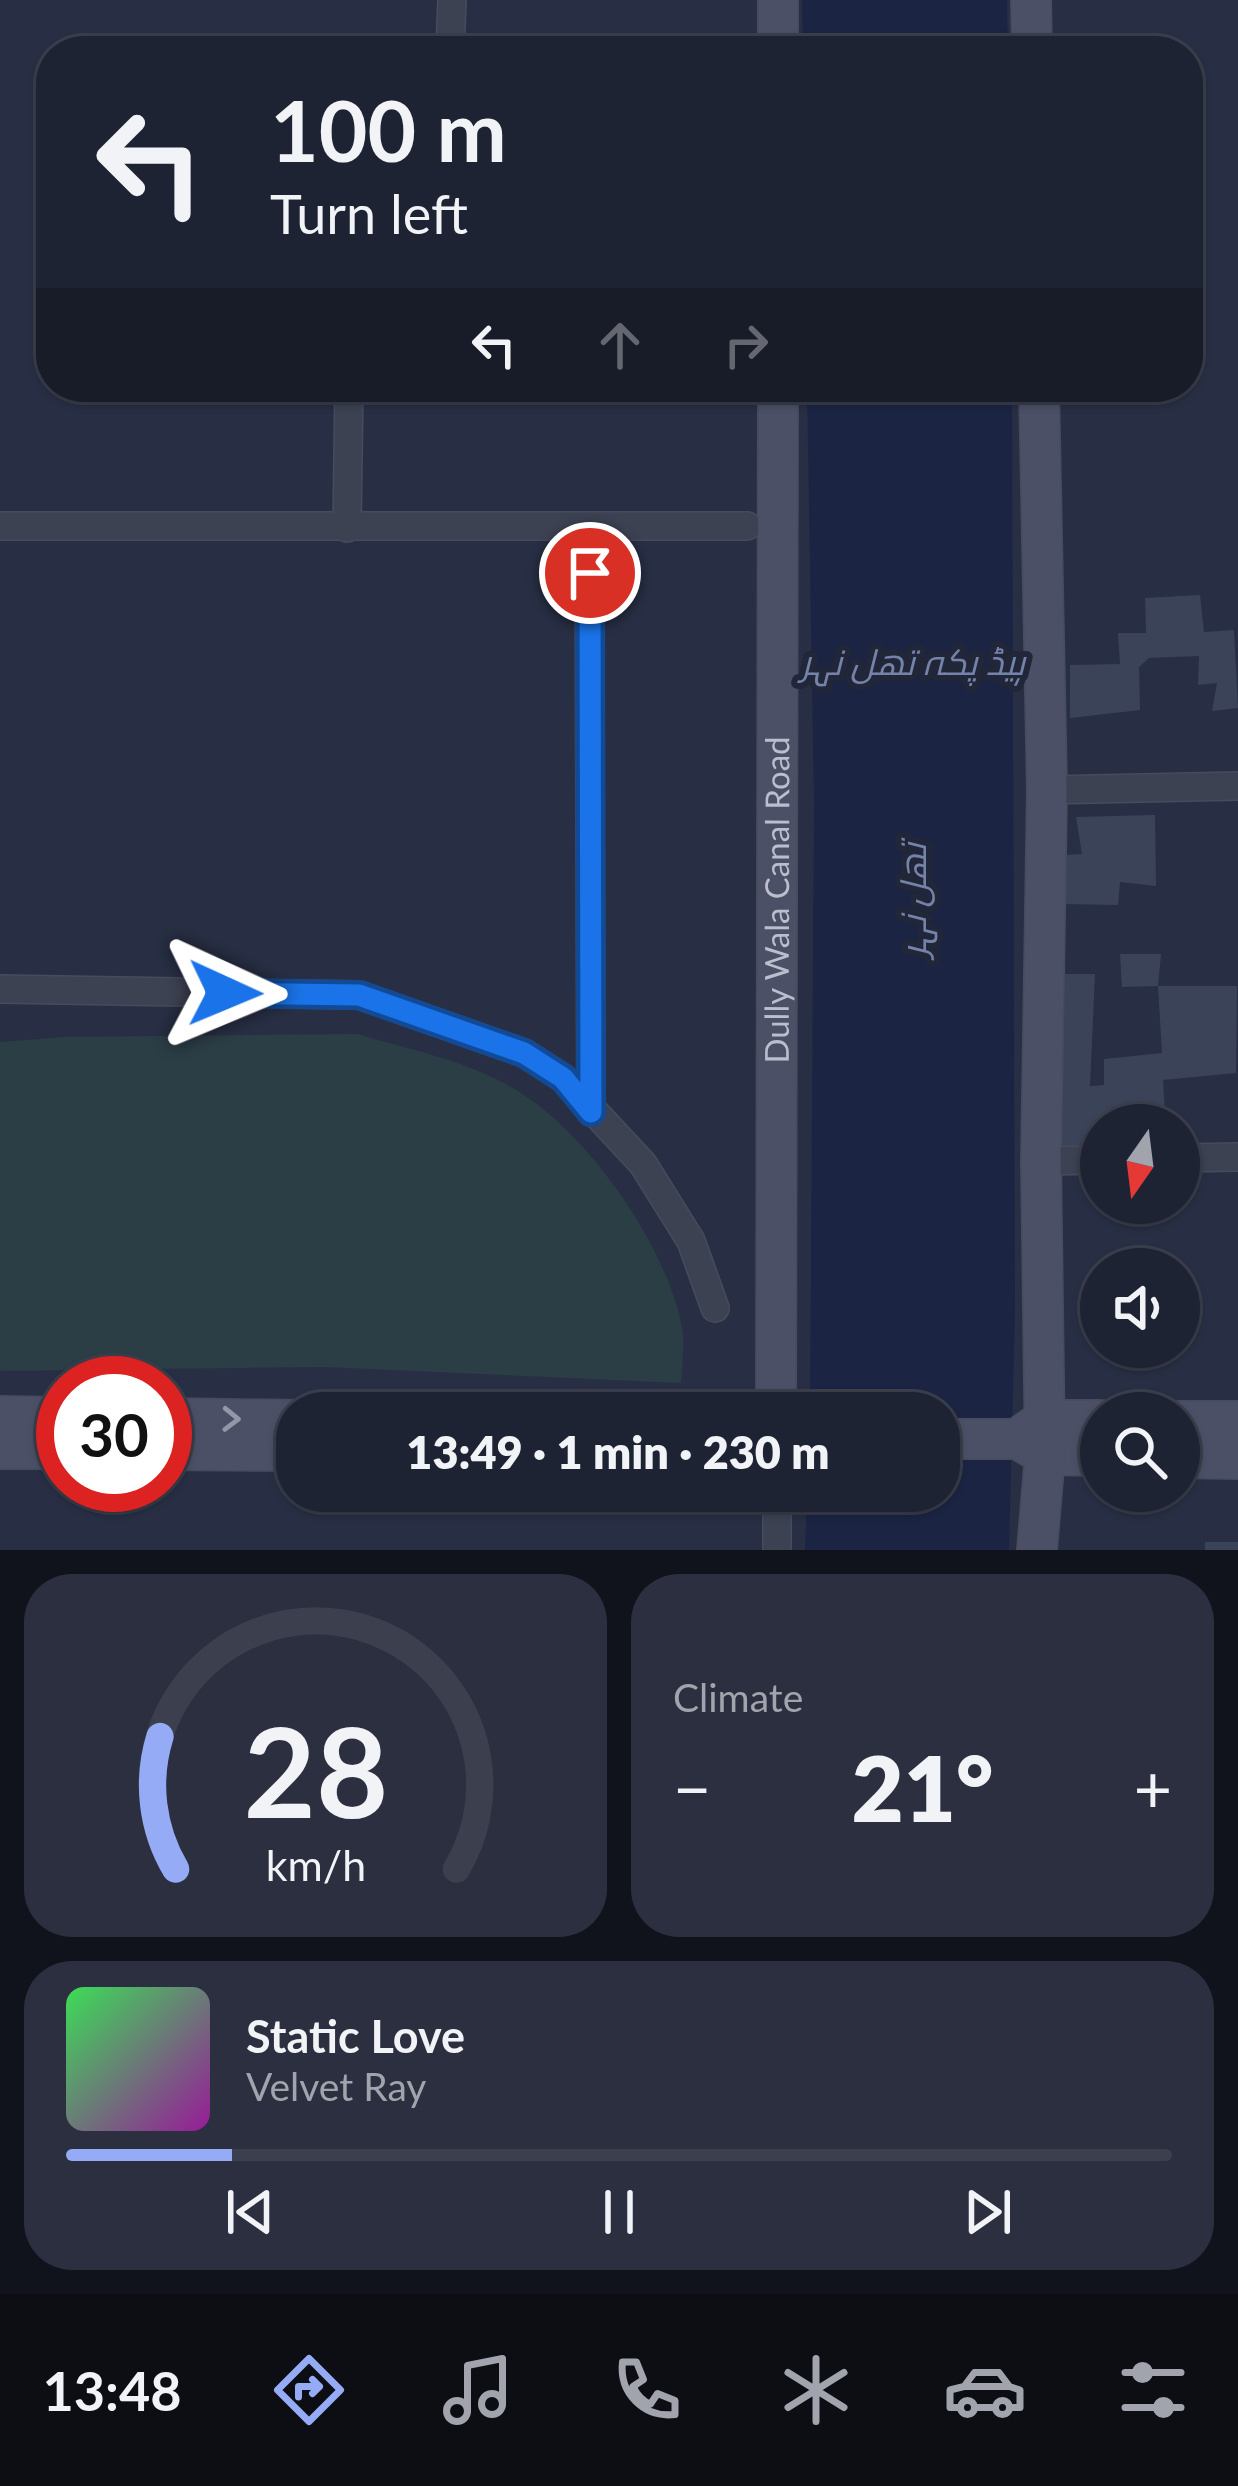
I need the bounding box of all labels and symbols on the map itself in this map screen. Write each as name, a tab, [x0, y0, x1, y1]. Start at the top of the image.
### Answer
pin	[539, 522, 641, 624]
water label: ہیڈ پکہ تھل نہر	[797, 639, 1028, 687]
street label: Dully Wala Canal Road	[756, 736, 796, 1064]
water label: تھل نہر	[890, 837, 938, 961]
position arrow	[162, 930, 288, 1056]
north arrow	[1080, 1104, 1200, 1224]
speed limit sign: 30	[36, 1356, 192, 1512]
one-way arrow	[223, 1406, 241, 1432]

